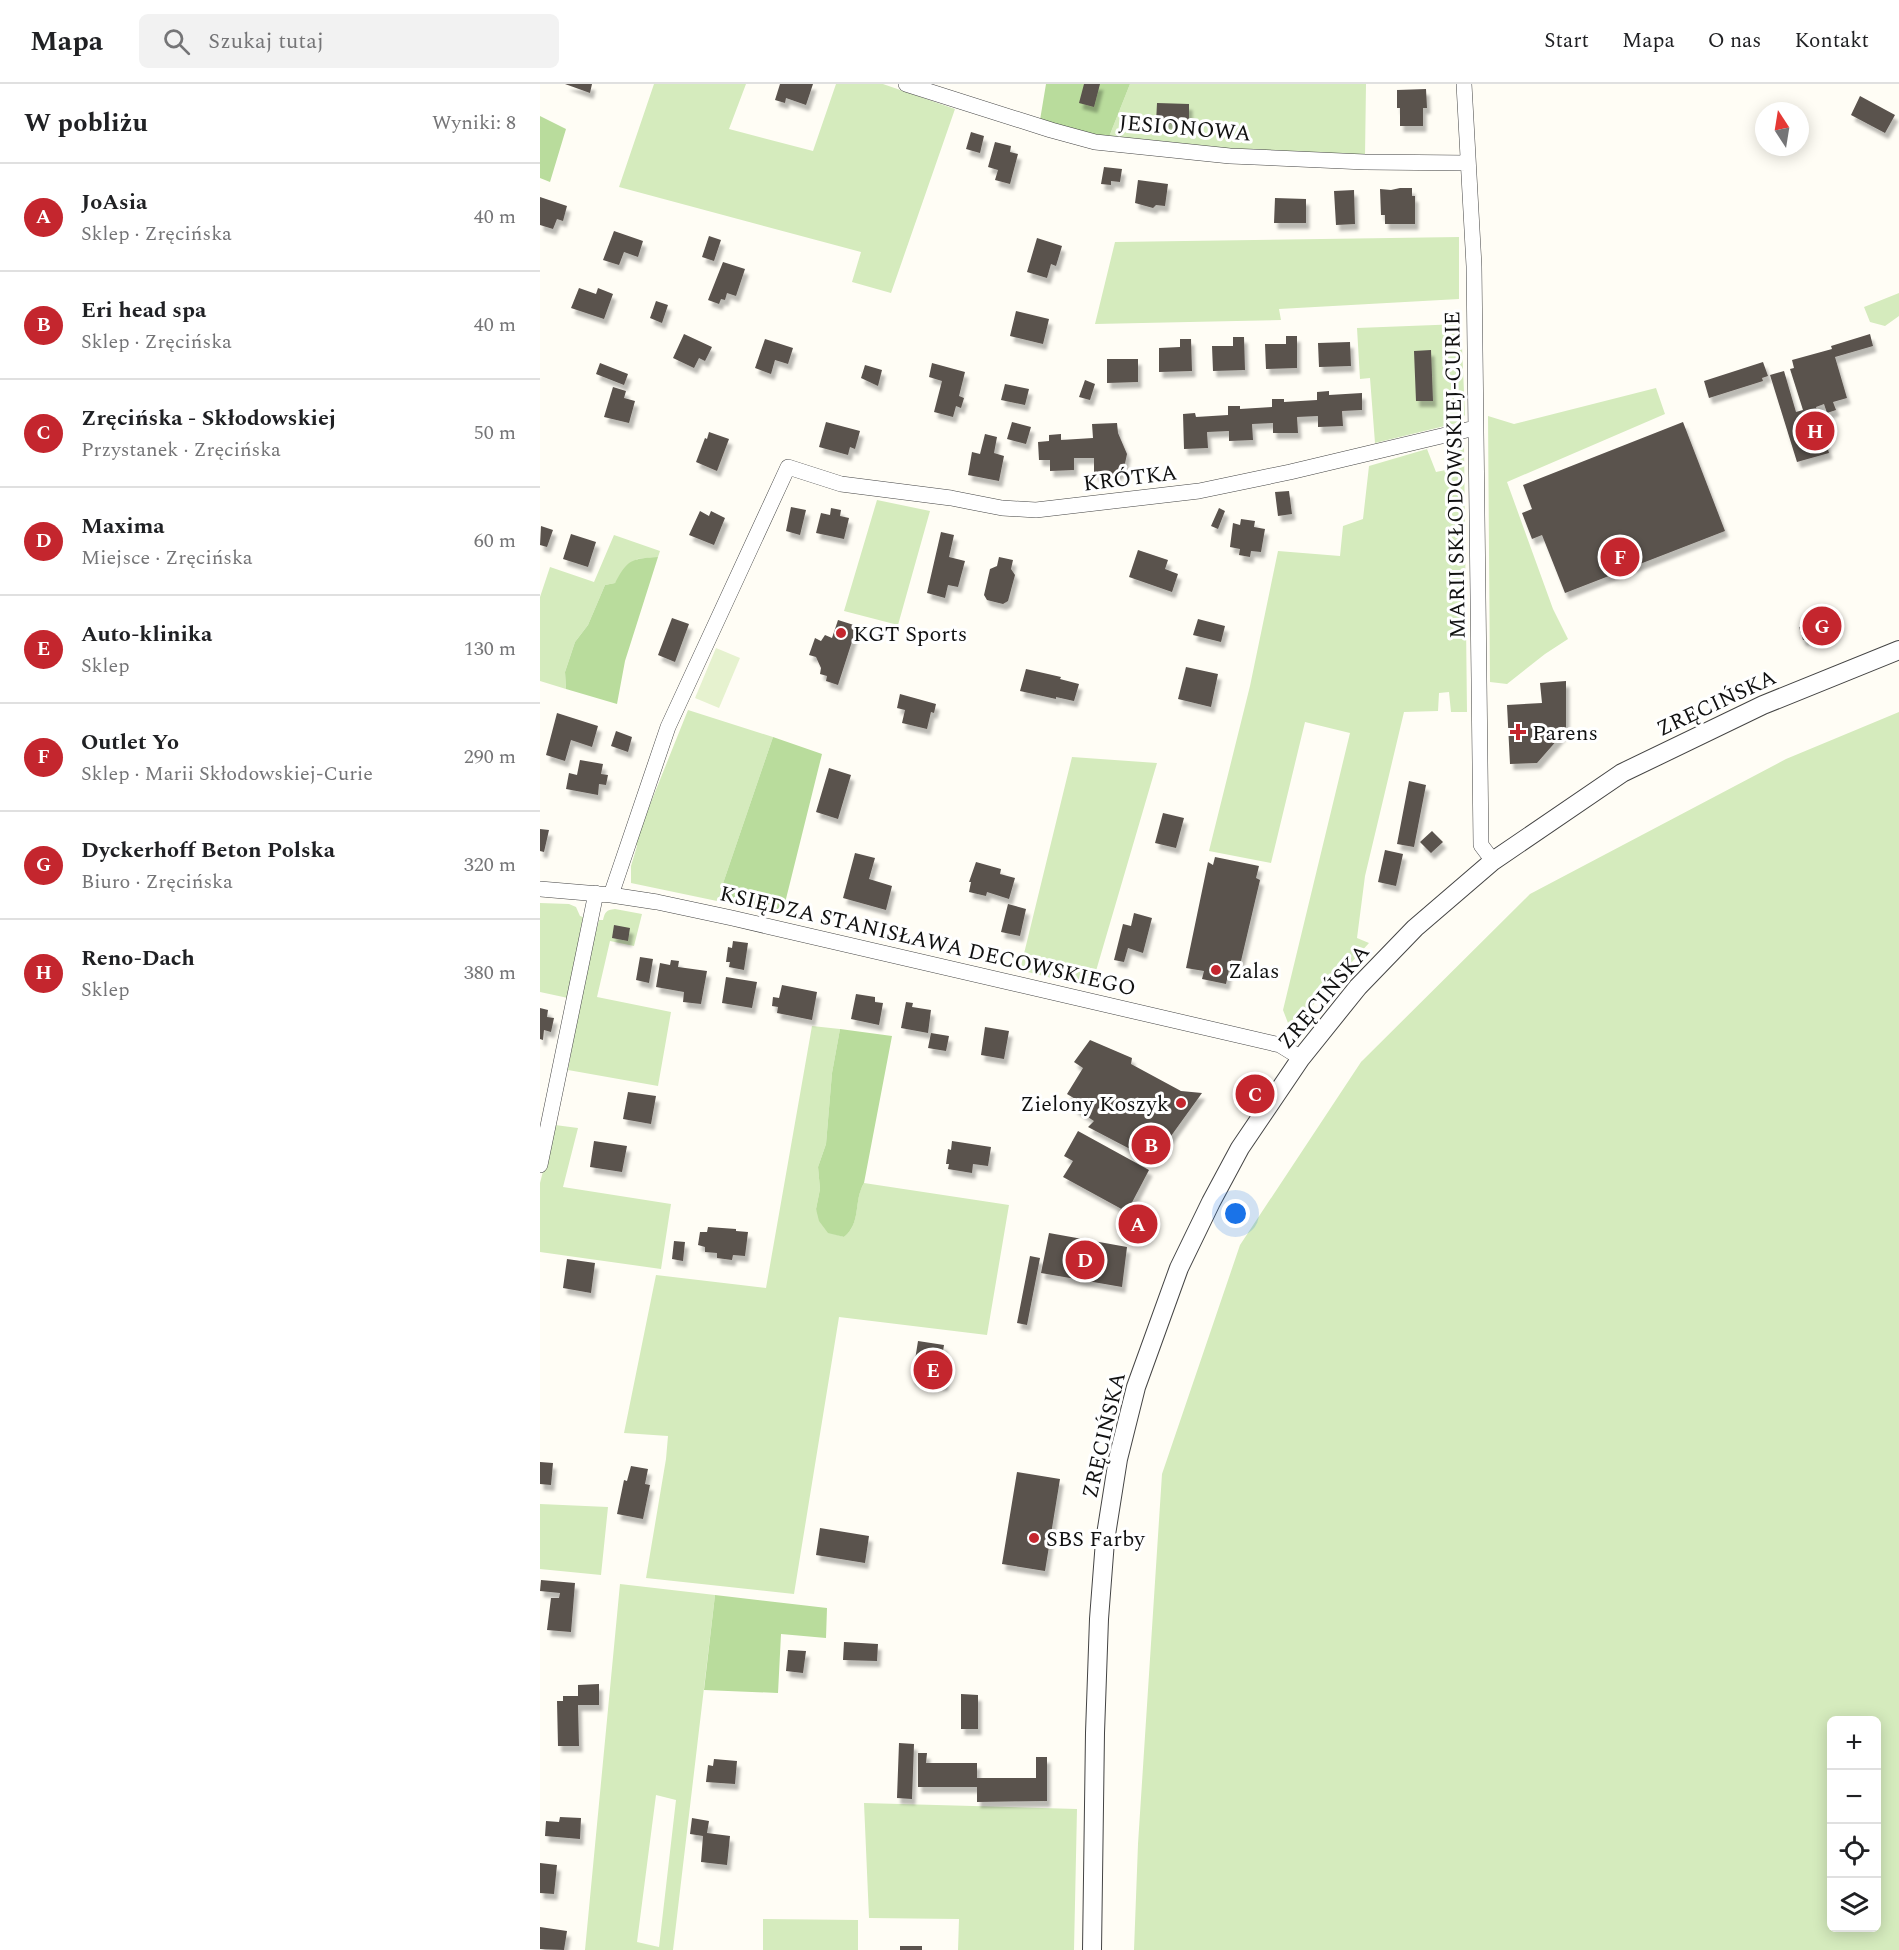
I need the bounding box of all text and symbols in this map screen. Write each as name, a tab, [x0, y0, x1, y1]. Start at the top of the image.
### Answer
search box	[139, 14, 559, 68]
text: Mapa	[30, 20, 103, 63]
icon: search	[160, 25, 193, 58]
text: Szukaj tutaj	[208, 25, 324, 58]
text: Start	[1544, 25, 1589, 57]
text: Mapa	[1622, 25, 1675, 57]
text: O nas	[1708, 25, 1761, 57]
text: Kontakt	[1794, 25, 1869, 57]
north arrow	[1755, 102, 1809, 156]
text: W pobliżu	[24, 103, 148, 143]
street label: JESIONOWA	[1117, 106, 1252, 151]
text: Wyniki: 8	[432, 108, 516, 138]
text: JoAsia	[81, 186, 147, 219]
text: A	[36, 202, 51, 232]
text: 40 m	[474, 202, 516, 232]
text: Sklep · Zręcińska	[81, 219, 232, 249]
text: Eri head spa	[81, 294, 206, 327]
text: B	[36, 310, 51, 340]
text: 40 m	[474, 310, 516, 340]
street label: MARII SKŁODOWSKIEJ-CURIE	[1436, 311, 1475, 639]
text: Sklep · Zręcińska	[81, 327, 232, 357]
text: Zręcińska - Skłodowskiej	[81, 402, 336, 435]
pin: H	[1796, 408, 1834, 454]
text: C	[36, 418, 51, 448]
text: 50 m	[474, 418, 516, 448]
text: Przystanek · Zręcińska	[81, 435, 281, 465]
street label: KRÓTKA	[1081, 456, 1179, 501]
text: Maxima	[81, 510, 165, 543]
text: D	[35, 526, 52, 556]
text: 60 m	[474, 526, 516, 556]
pin: F	[1600, 534, 1640, 580]
text: Miejsce · Zręcińska	[81, 543, 253, 573]
pin: G	[1802, 604, 1842, 648]
text: Auto-klinika	[81, 618, 212, 651]
place label: KGT Sports	[853, 618, 967, 651]
marker: KGT Sports	[834, 626, 848, 640]
text: E	[37, 634, 50, 664]
text: 130 m	[464, 634, 516, 664]
text: Sklep	[81, 651, 129, 681]
street label: ZRĘCIŃSKA	[1651, 661, 1782, 745]
place label: Parens	[1532, 717, 1598, 750]
marker: Parens	[1509, 723, 1527, 741]
text: Outlet Yo	[81, 726, 179, 759]
text: F	[37, 742, 50, 772]
text: 290 m	[464, 742, 516, 772]
text: Sklep · Marii Skłodowskiej-Curie	[81, 759, 373, 789]
text: Dyckerhoff Beton Polska	[81, 834, 335, 867]
text: G	[36, 850, 51, 880]
text: 320 m	[464, 850, 516, 880]
text: Biuro · Zręcińska	[81, 867, 233, 897]
street label: KSIĘDZA STANISŁAWA DECOWSKIEGO	[716, 877, 1139, 1005]
street label: ZRĘCIŃSKA	[1270, 937, 1378, 1057]
text: Reno-Dach	[81, 942, 195, 975]
place label: Zalas	[1228, 955, 1280, 988]
text: H	[35, 958, 52, 988]
text: 380 m	[464, 958, 516, 988]
marker: Zalas	[1209, 963, 1223, 977]
text: Sklep	[81, 975, 129, 1005]
pin: C	[1236, 1072, 1274, 1116]
place label: Zielony Koszyk	[1020, 1088, 1169, 1121]
marker: Zielony Koszyk	[1174, 1096, 1188, 1110]
pin: B	[1132, 1122, 1170, 1168]
your location	[1221, 1199, 1250, 1228]
pin: A	[1118, 1202, 1158, 1246]
pin: D	[1066, 1238, 1104, 1282]
pin: E	[914, 1348, 952, 1392]
street label: ZRĘCIŃSKA	[1074, 1369, 1135, 1502]
place label: SBS Farby	[1046, 1523, 1146, 1556]
marker: SBS Farby	[1027, 1531, 1041, 1545]
map controls	[1827, 1716, 1881, 1932]
button: +	[1827, 1716, 1881, 1770]
button: −	[1827, 1770, 1881, 1824]
button: locate	[1827, 1824, 1881, 1878]
button: layers	[1827, 1878, 1881, 1932]

